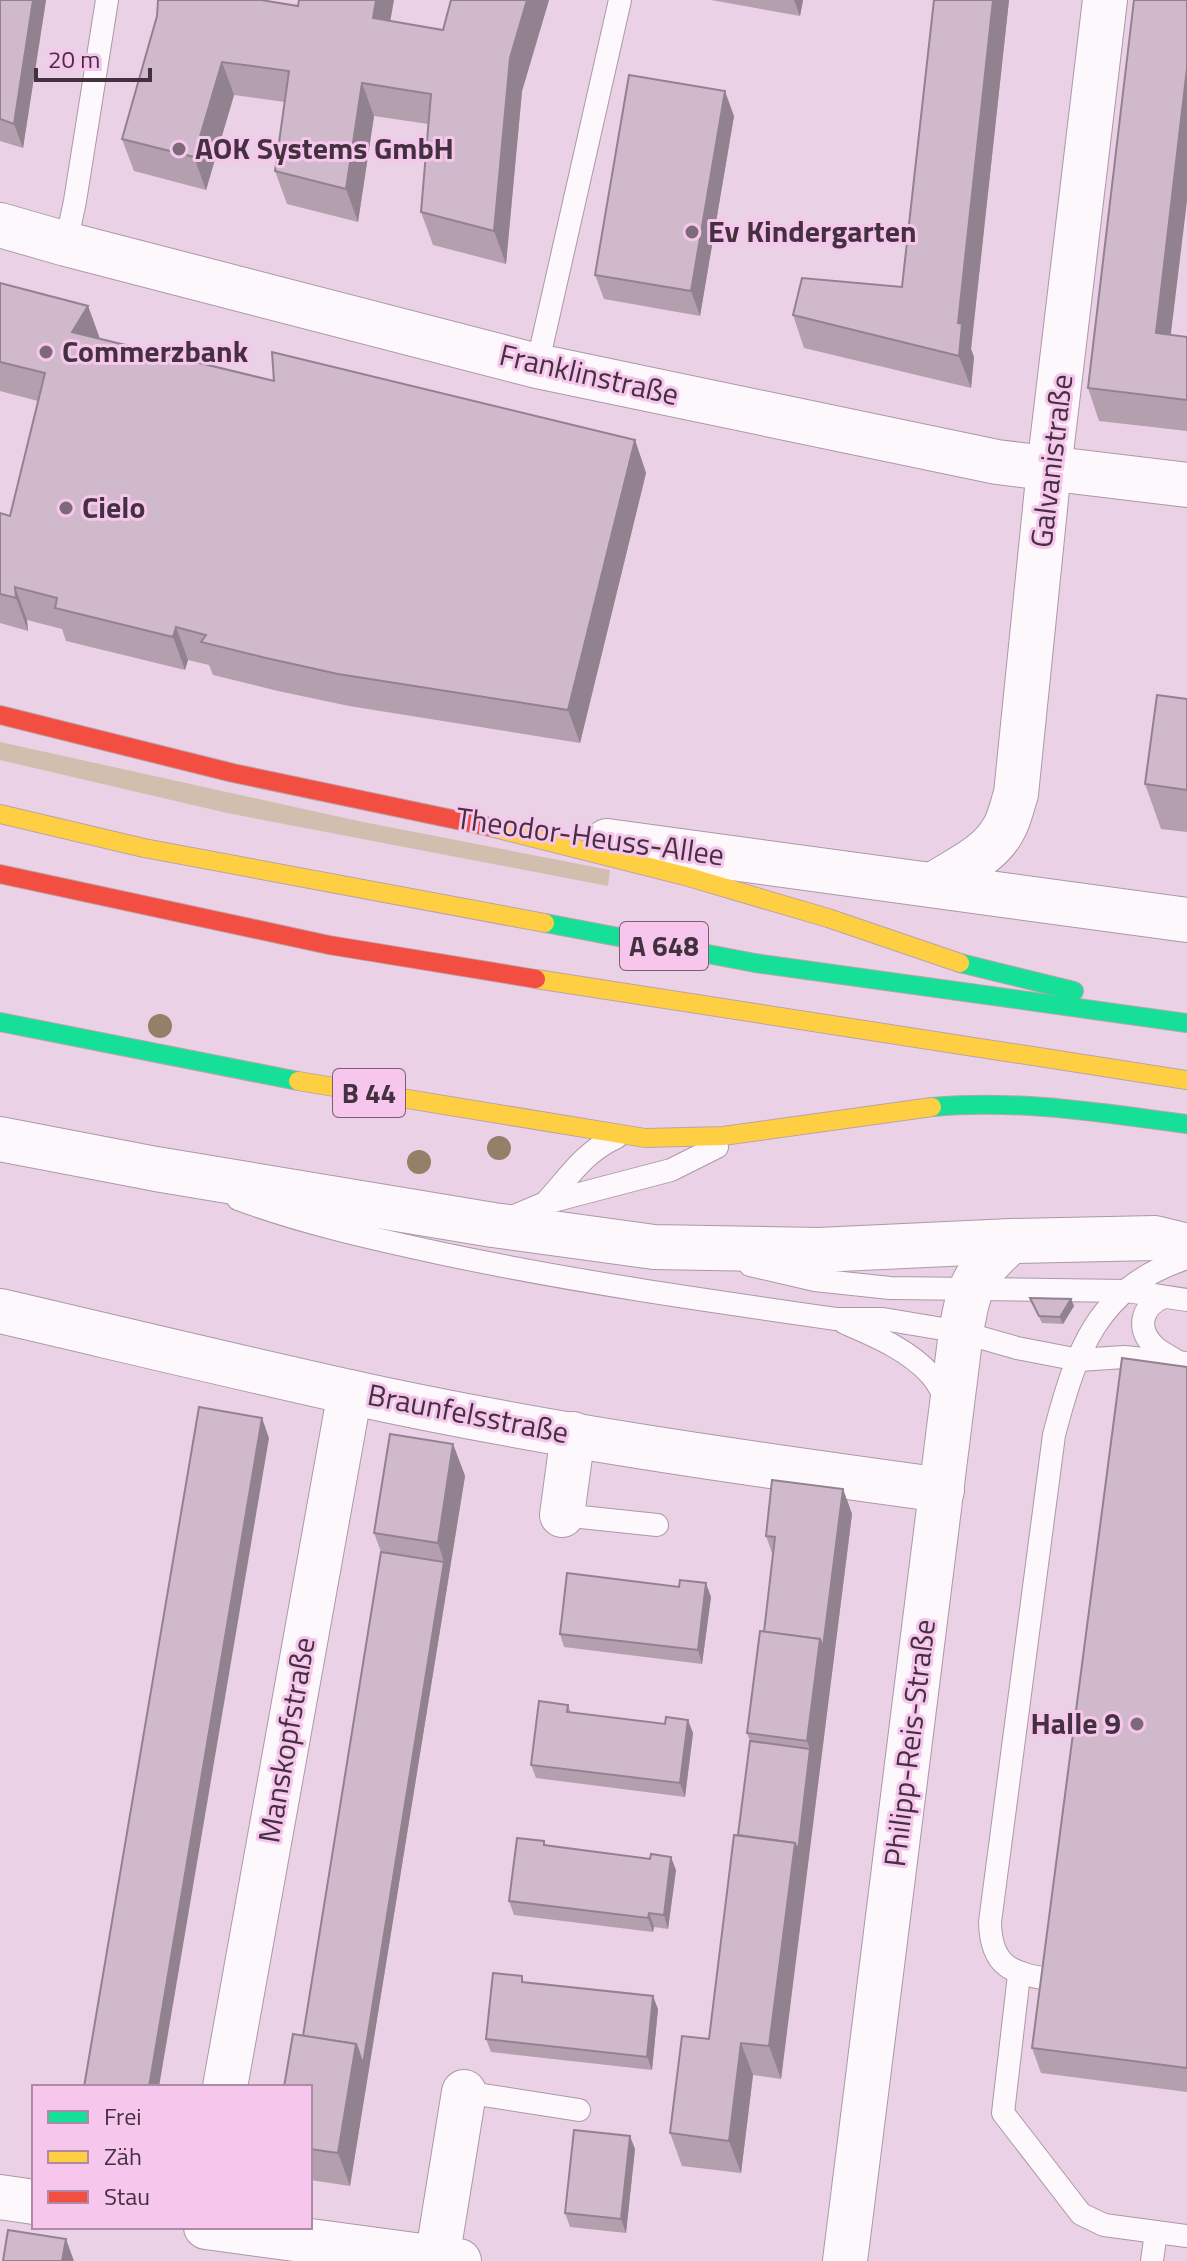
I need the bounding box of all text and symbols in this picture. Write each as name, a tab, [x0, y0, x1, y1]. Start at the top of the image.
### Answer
scale bar	[36, 32, 150, 82]
text: 20 m	[48, 41, 100, 77]
place label: AOK Systems GmbH	[195, 125, 454, 171]
marker: AOK Systems GmbH	[170, 140, 188, 158]
place label: Ev Kindergarten	[708, 208, 917, 254]
marker: Ev Kindergarten	[683, 223, 701, 241]
place label: Commerzbank	[62, 328, 249, 374]
street label: Franklinstraße	[495, 331, 684, 417]
marker: Commerzbank	[37, 343, 55, 361]
street label: Galvanistraße	[1018, 371, 1084, 550]
place label: Cielo	[82, 484, 145, 530]
marker: Cielo	[57, 499, 75, 517]
street label: Theodor-Heuss-Allee	[453, 794, 727, 878]
road number: A 648	[620, 922, 708, 970]
road number: B 44	[333, 1069, 405, 1117]
street label: Braunfelsstraße	[364, 1371, 573, 1455]
street label: Philipp-Reis-Straße	[871, 1617, 947, 1869]
street label: Manskopfstraße	[245, 1633, 327, 1846]
place label: Halle 9	[1030, 1700, 1121, 1746]
marker: Halle 9	[1128, 1715, 1146, 1733]
legend	[32, 2085, 312, 2229]
text: Frei	[104, 2098, 142, 2134]
text: Zäh	[104, 2138, 142, 2174]
text: Stau	[104, 2178, 150, 2214]

